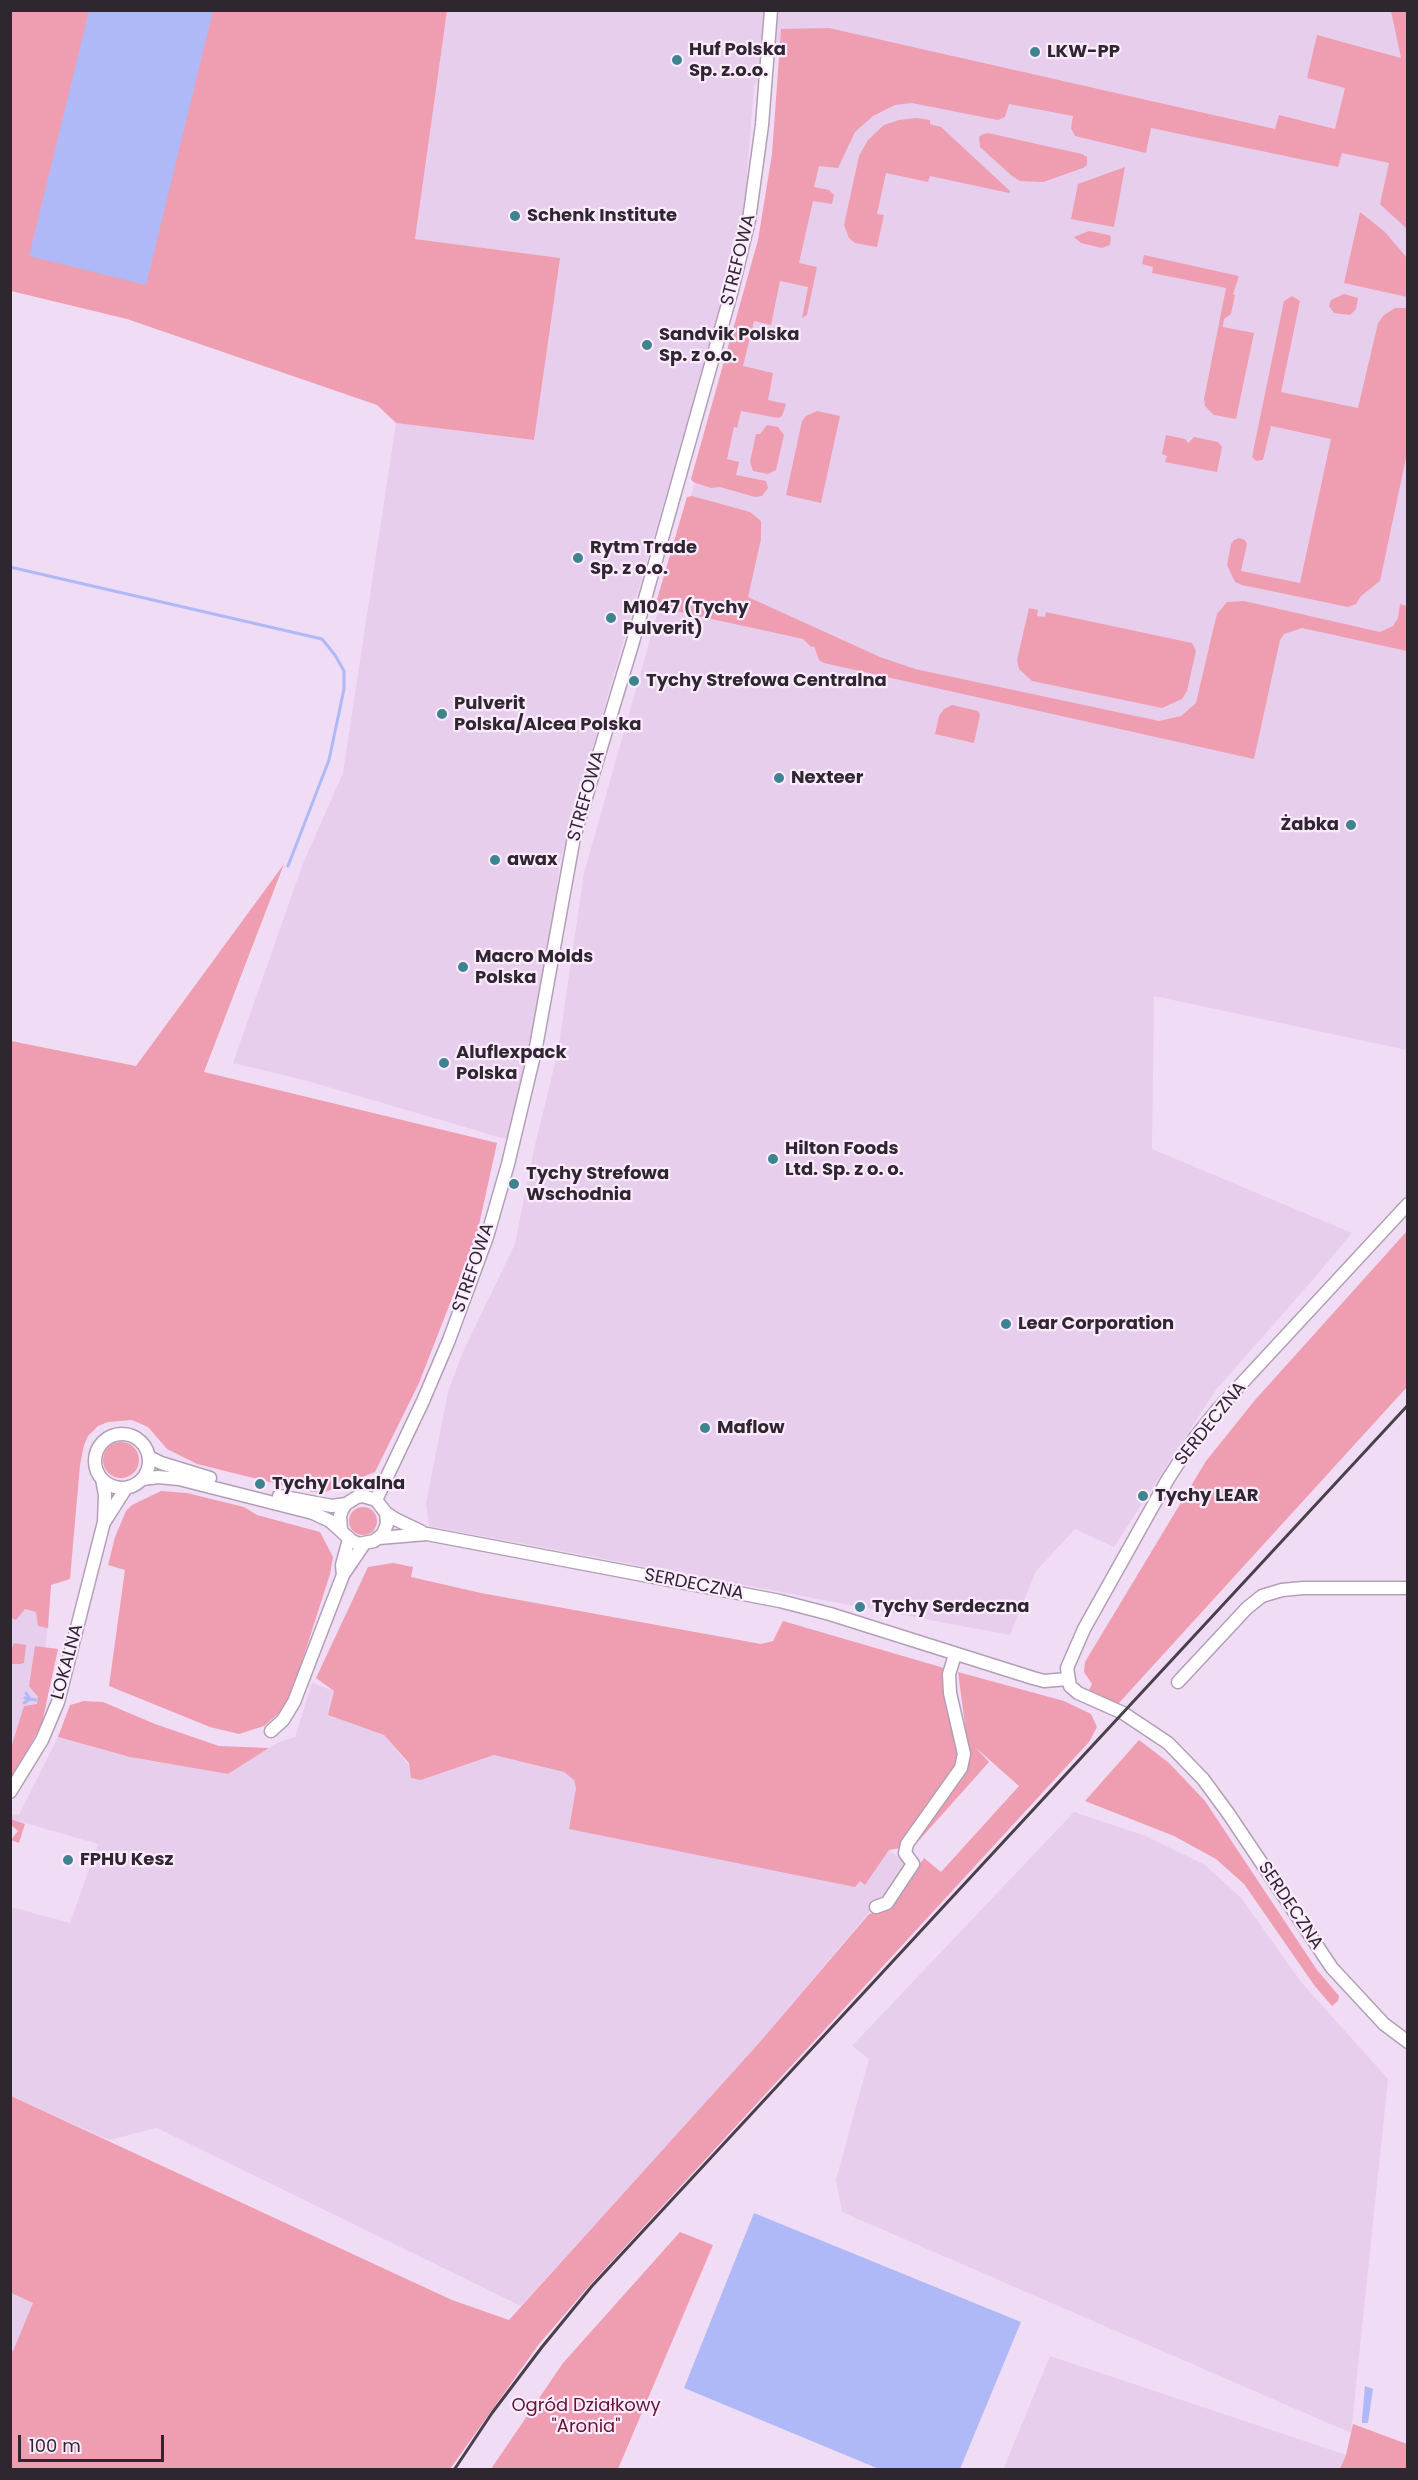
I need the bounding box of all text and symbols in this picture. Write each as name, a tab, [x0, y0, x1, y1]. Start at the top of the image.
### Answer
place label: Huf Polska Sp. z.o.o.	[689, 39, 786, 82]
place label: LKW-PP	[1047, 41, 1120, 63]
marker: LKW-PP	[1028, 45, 1042, 59]
marker: Huf Polska Sp. z.o.o.	[670, 53, 684, 67]
place label: Schenk Institute	[527, 205, 677, 227]
marker: Schenk Institute	[508, 209, 522, 223]
street label: STREFOWA	[717, 212, 761, 308]
place label: Sandvik Polska Sp. z o.o.	[659, 324, 800, 366]
marker: Sandvik Polska Sp. z o.o.	[640, 338, 654, 352]
place label: Rytm Trade Sp. z o.o.	[590, 537, 697, 580]
marker: Rytm Trade Sp. z o.o.	[571, 551, 585, 565]
place label: M1047 (Tychy Pulverit)	[623, 597, 749, 640]
marker: M1047 (Tychy Pulverit)	[604, 611, 618, 625]
place label: Tychy Strefowa Centralna	[646, 670, 887, 692]
marker: Tychy Strefowa Centralna	[627, 674, 641, 688]
place label: Pulverit Polska/Alcea Polska	[454, 693, 642, 736]
marker: Pulverit Polska/Alcea Polska	[435, 707, 449, 721]
street label: STREFOWA	[564, 748, 610, 844]
place label: Nexteer	[791, 767, 863, 789]
marker: Nexteer	[772, 771, 786, 785]
place label: Żabka	[1280, 814, 1339, 836]
marker: Żabka	[1344, 818, 1358, 832]
place label: awax	[507, 849, 558, 871]
marker: awax	[488, 853, 502, 867]
place label: Macro Molds Polska	[475, 946, 593, 988]
marker: Macro Molds Polska	[456, 960, 470, 974]
place label: Aluflexpack Polska	[456, 1042, 567, 1084]
marker: Aluflexpack Polska	[437, 1056, 451, 1070]
place label: Hilton Foods Ltd. Sp. z o. o.	[785, 1138, 904, 1180]
marker: Hilton Foods Ltd. Sp. z o. o.	[766, 1152, 780, 1166]
place label: Tychy Strefowa Wschodnia	[526, 1163, 669, 1206]
marker: Tychy Strefowa Wschodnia	[507, 1177, 521, 1191]
street label: STREFOWA	[449, 1220, 499, 1316]
place label: Lear Corporation	[1018, 1313, 1174, 1335]
marker: Lear Corporation	[999, 1317, 1013, 1331]
street label: SERDECZNA	[1171, 1378, 1251, 1470]
place label: Maflow	[717, 1417, 785, 1439]
marker: Maflow	[698, 1421, 712, 1435]
place label: Tychy Lokalna	[272, 1473, 405, 1495]
marker: Tychy Lokalna	[253, 1477, 267, 1491]
place label: Tychy LEAR	[1155, 1485, 1259, 1507]
marker: Tychy LEAR	[1136, 1489, 1150, 1503]
street label: SERDECZNA	[642, 1565, 746, 1605]
place label: Tychy Serdeczna	[872, 1596, 1030, 1618]
marker: Tychy Serdeczna	[853, 1600, 867, 1614]
street label: LOKALNA	[48, 1622, 88, 1702]
place label: FPHU Kesz	[80, 1849, 173, 1871]
marker: FPHU Kesz	[61, 1853, 75, 1867]
street label: SERDECZNA	[1253, 1858, 1327, 1954]
park label: Ogród Działkowy "Aronia"	[511, 2395, 661, 2438]
scale bar	[21, 2423, 166, 2461]
text: 100 m	[29, 2433, 81, 2458]

